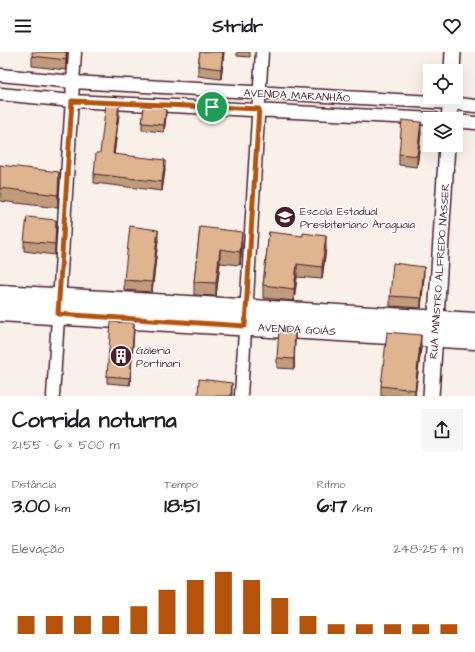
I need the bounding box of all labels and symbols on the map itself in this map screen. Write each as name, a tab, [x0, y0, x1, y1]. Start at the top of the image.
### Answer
street label: AVENIDA MARANHÃO	[243, 85, 351, 106]
pin	[195, 90, 229, 124]
street label: RUA MINISTRO ALFREDO NASSER	[426, 182, 453, 359]
school or university icon: Escola Estadual Presbiteriano Araguaia	[272, 204, 298, 230]
place label: Escola Estadual Presbiteriano Araguaia	[300, 204, 415, 233]
street label: AVENIDA GOIÁS	[257, 320, 337, 339]
building icon: Galeria Portinari	[108, 343, 134, 369]
place label: Galeria Portinari	[136, 343, 181, 371]

